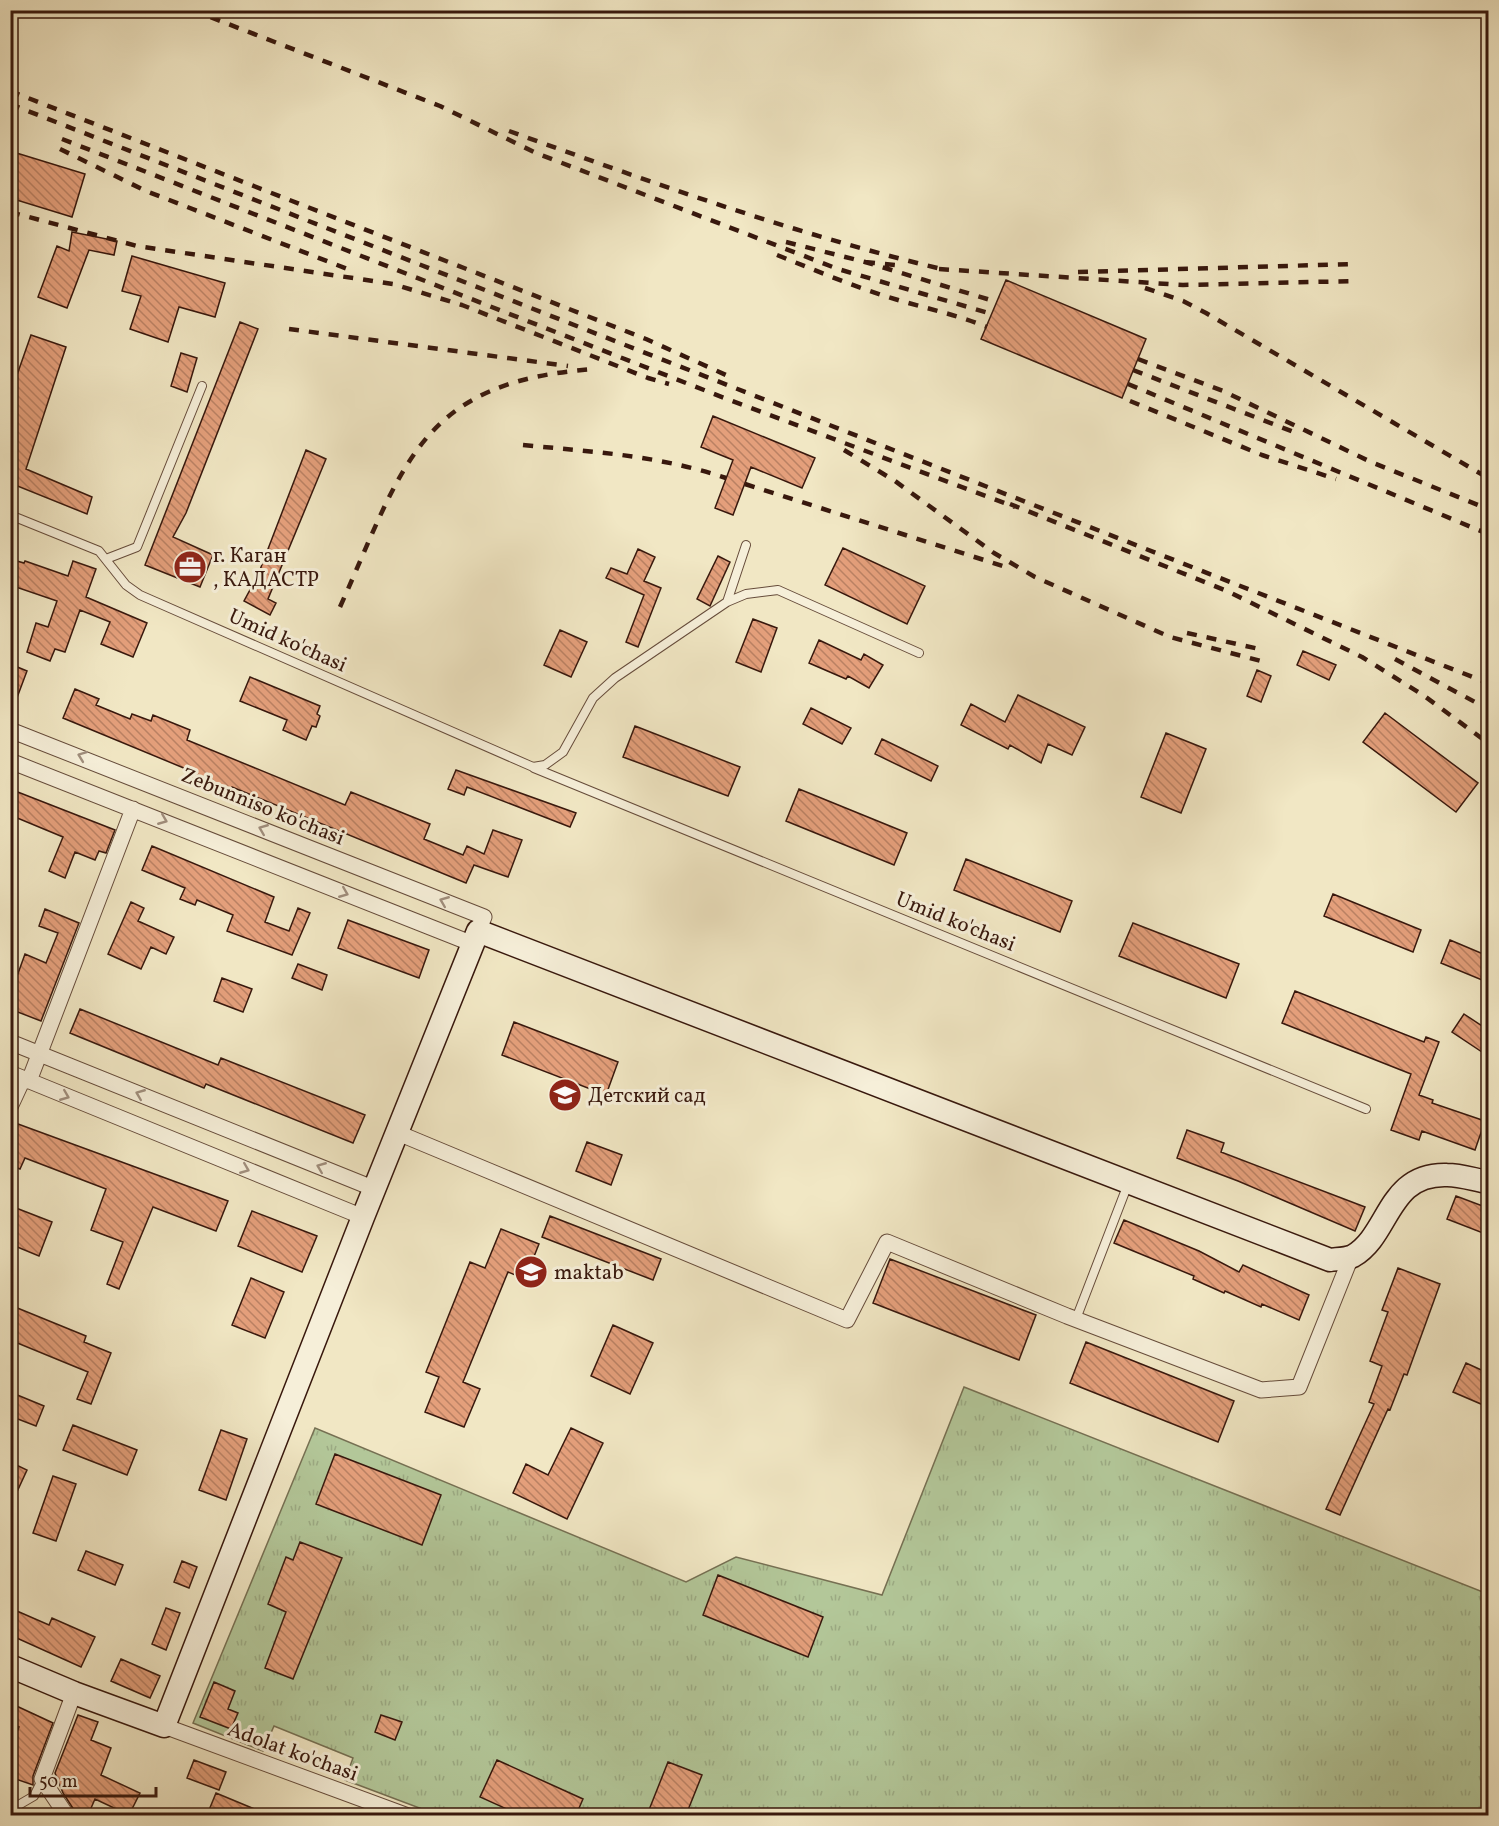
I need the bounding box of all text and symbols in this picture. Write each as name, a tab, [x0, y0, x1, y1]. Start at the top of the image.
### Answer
place label: г. Каган , КАДАСТР	[213, 542, 319, 595]
office icon: г. Каган , КАДАСТР	[172, 549, 208, 585]
street label: Umid ko'chasi	[224, 602, 351, 680]
one-way arrow	[77, 751, 88, 764]
street label: Zebunniso ko'chasi	[176, 761, 349, 853]
one-way arrow	[157, 813, 167, 826]
one-way arrow	[258, 824, 269, 836]
one-way arrow	[338, 885, 349, 898]
street label: Umid ko'chasi	[891, 885, 1020, 960]
one-way arrow	[439, 896, 450, 908]
school or university icon: Детский сад	[547, 1077, 583, 1113]
place label: Детский сад	[588, 1082, 706, 1111]
one-way arrow	[59, 1088, 69, 1101]
one-way arrow	[135, 1089, 146, 1101]
one-way arrow	[239, 1162, 250, 1174]
one-way arrow	[316, 1162, 327, 1174]
school or university icon: maktab	[513, 1254, 549, 1290]
place label: maktab	[554, 1259, 624, 1288]
street label: Adolat ko'chasi	[223, 1715, 362, 1789]
scale bar	[30, 1760, 156, 1798]
text: 50 m	[39, 1770, 78, 1795]

